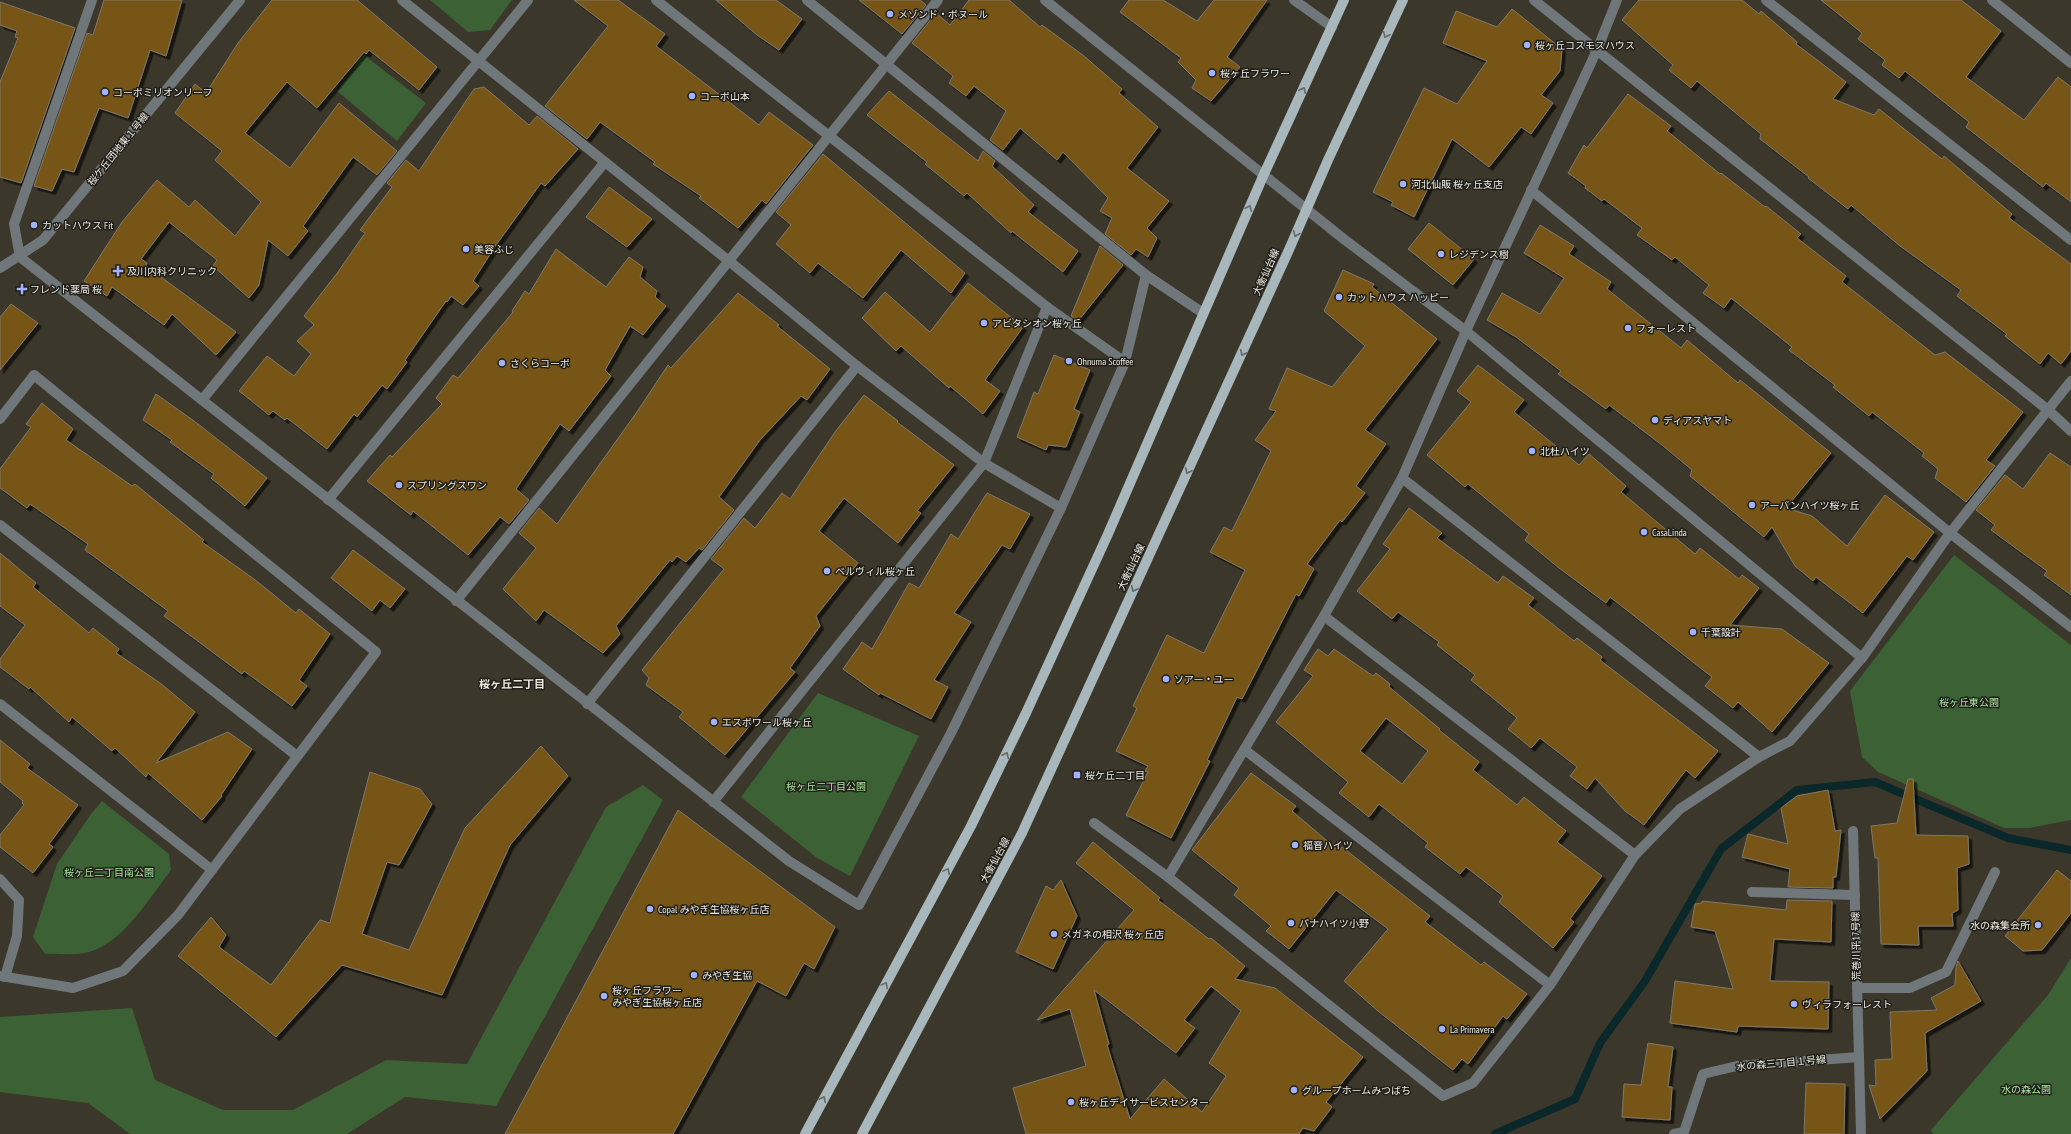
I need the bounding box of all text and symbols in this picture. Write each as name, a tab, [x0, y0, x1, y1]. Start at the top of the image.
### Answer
place label: メゾンド・ボヌール	[898, 8, 988, 21]
marker: メゾンド・ボヌール	[885, 9, 895, 19]
one-way arrow	[1383, 31, 1391, 39]
place label: 桜ヶ丘コスモスハウス	[1535, 39, 1635, 52]
marker: 桜ヶ丘コスモスハウス	[1522, 40, 1532, 50]
place label: 桜ヶ丘フラワー	[1220, 67, 1290, 80]
marker: 桜ヶ丘フラワー	[1207, 68, 1217, 78]
place label: コーポミリオンリーフ	[113, 86, 212, 99]
marker: コーポミリオンリーフ	[100, 87, 110, 97]
one-way arrow	[1298, 87, 1306, 94]
place label: コーポ山本	[700, 90, 750, 103]
marker: コーポ山本	[687, 91, 697, 101]
street label: 桜ケ丘団地東１号線	[85, 110, 151, 188]
place label: 河北仙販 桜ヶ丘支店	[1411, 178, 1503, 191]
marker: 河北仙販 桜ヶ丘支店	[1398, 179, 1408, 189]
one-way arrow	[1244, 205, 1252, 213]
place label: カットハウス Fit	[42, 219, 113, 232]
marker: カットハウス Fit	[29, 220, 39, 230]
one-way arrow	[1293, 230, 1301, 238]
place label: 美容ふじ	[474, 243, 514, 256]
marker: 美容ふじ	[461, 244, 471, 254]
street label: 大衡仙台線	[1250, 247, 1282, 297]
place label: レジデンス樹	[1449, 248, 1509, 261]
marker: レジデンス樹	[1436, 249, 1446, 259]
marker: 及川内科クリニック	[112, 265, 124, 277]
place label: 及川内科クリニック	[127, 265, 217, 278]
place label: フレンド薬局 桜	[30, 283, 102, 296]
marker: フレンド薬局 桜	[17, 284, 27, 294]
place label: カットハウス ハッピー	[1347, 291, 1449, 304]
marker: カットハウス ハッピー	[1334, 292, 1344, 302]
place label: アビタシオン桜ヶ丘	[992, 317, 1082, 330]
marker: アビタシオン桜ヶ丘	[979, 318, 989, 328]
place label: フォーレスト	[1636, 322, 1696, 335]
marker: フォーレスト	[1623, 323, 1633, 333]
one-way arrow	[1239, 349, 1247, 356]
place label: Ohnuma Scoffee	[1077, 355, 1133, 368]
marker: Ohnuma Scoffee	[1064, 356, 1074, 366]
place label: さくらコーポ	[510, 357, 570, 370]
marker: さくらコーポ	[497, 358, 507, 368]
place label: ディアスヤマト	[1663, 414, 1732, 427]
marker: ディアスヤマト	[1650, 415, 1660, 425]
place label: 北杜ハイツ	[1540, 445, 1590, 458]
marker: 北杜ハイツ	[1527, 446, 1537, 456]
one-way arrow	[1185, 467, 1193, 474]
place label: スプリングスワン	[407, 479, 487, 492]
marker: スプリングスワン	[394, 480, 404, 490]
place label: アーバンハイツ桜ヶ丘	[1760, 499, 1860, 512]
marker: アーバンハイツ桜ヶ丘	[1747, 500, 1757, 510]
place label: CasaLinda	[1652, 526, 1687, 539]
marker: CasaLinda	[1639, 527, 1649, 537]
street label: 大衡仙台線	[1115, 542, 1147, 592]
place label: ベルヴィル桜ヶ丘	[835, 565, 915, 578]
marker: ベルヴィル桜ヶ丘	[822, 566, 832, 576]
one-way arrow	[1131, 586, 1139, 593]
place label: 千葉設計	[1701, 626, 1741, 639]
marker: 千葉設計	[1688, 627, 1698, 637]
place label: ソアー・ユー	[1174, 673, 1233, 686]
marker: ソアー・ユー	[1161, 674, 1171, 684]
district label: 桜ヶ丘二丁目	[479, 677, 545, 691]
park label: 桜ヶ丘東公園	[1939, 696, 1999, 709]
place label: エスポワール桜ヶ丘	[722, 716, 812, 729]
marker: エスポワール桜ヶ丘	[709, 717, 719, 727]
one-way arrow	[1001, 752, 1009, 759]
place label: 桜ケ丘二丁目	[1085, 769, 1145, 782]
marker: 桜ケ丘二丁目	[1072, 770, 1082, 780]
park label: 桜ヶ丘二丁目公園	[786, 780, 866, 793]
street label: 大衡仙台線	[978, 835, 1012, 885]
place label: 福音ハイツ	[1303, 839, 1353, 852]
marker: 福音ハイツ	[1290, 840, 1300, 850]
park label: 桜ヶ丘二丁目南公園	[64, 866, 154, 879]
one-way arrow	[942, 868, 949, 875]
place label: Copal みやぎ生協桜ヶ丘店	[658, 903, 769, 916]
marker: Copal みやぎ生協桜ヶ丘店	[645, 904, 655, 914]
street label: 荒巻川平17号線	[1849, 911, 1863, 981]
place label: パナハイツ小野	[1299, 917, 1369, 930]
marker: パナハイツ小野	[1286, 918, 1296, 928]
place label: 水の森集会所	[1970, 919, 2030, 932]
marker: 水の森集会所	[2033, 920, 2043, 930]
place label: メガネの相沢 桜ヶ丘店	[1062, 928, 1164, 941]
marker: メガネの相沢 桜ヶ丘店	[1049, 929, 1059, 939]
place label: みやぎ生協	[702, 969, 752, 982]
marker: みやぎ生協	[689, 970, 699, 980]
one-way arrow	[880, 982, 887, 989]
place label: 桜ヶ丘フラワー みやぎ生協桜ヶ丘店	[612, 984, 702, 1009]
marker: 桜ヶ丘フラワー みやぎ生協桜ヶ丘店	[599, 991, 609, 1001]
place label: ヴィラフォーレスト	[1802, 998, 1892, 1011]
marker: ヴィラフォーレスト	[1789, 999, 1799, 1009]
place label: La Primavera	[1450, 1023, 1495, 1036]
marker: La Primavera	[1437, 1024, 1447, 1034]
street label: 水の森三丁目１号線	[1736, 1053, 1826, 1073]
park label: 水の森公園	[2001, 1083, 2051, 1096]
place label: グループホームみつばち	[1302, 1084, 1411, 1097]
marker: グループホームみつばち	[1289, 1085, 1299, 1095]
one-way arrow	[818, 1096, 826, 1104]
place label: 桜ヶ丘デイサービスセンター	[1079, 1096, 1209, 1109]
marker: 桜ヶ丘デイサービスセンター	[1066, 1097, 1076, 1107]

